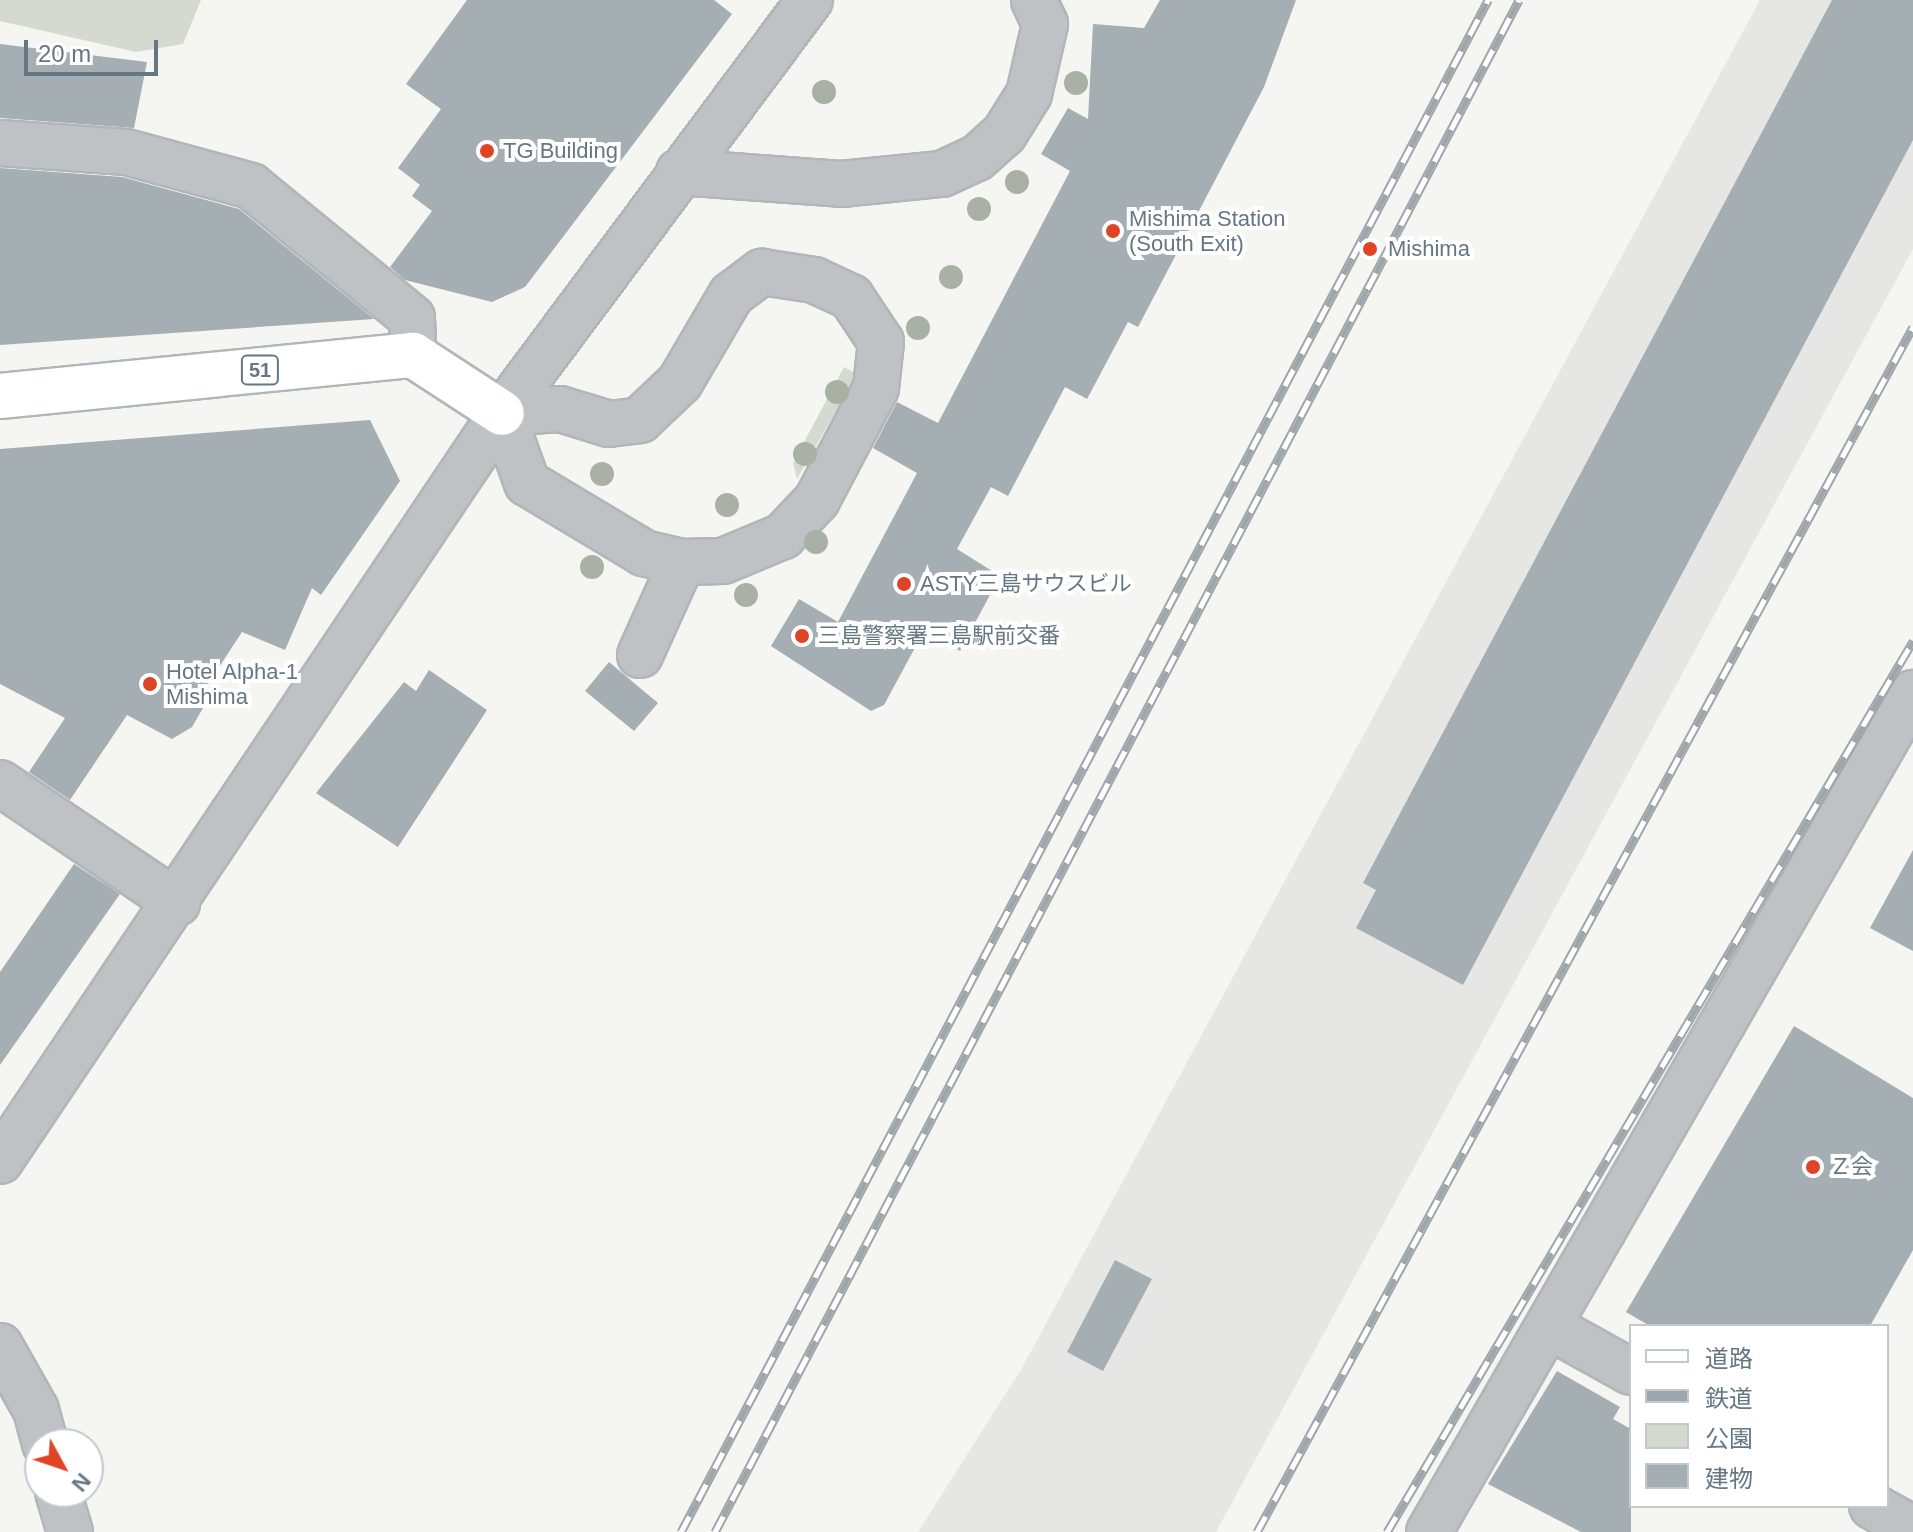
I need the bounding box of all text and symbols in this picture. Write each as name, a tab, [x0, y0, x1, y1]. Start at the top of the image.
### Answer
scale bar	[28, 24, 162, 74]
text: 20 m	[38, 40, 91, 67]
place label: TG Building	[503, 138, 618, 164]
marker: TG Building	[478, 142, 496, 160]
place label: Mishima Station (South Exit)	[1129, 205, 1286, 256]
marker: Mishima Station (South Exit)	[1104, 222, 1122, 240]
place label: Mishima	[1388, 236, 1470, 262]
marker: Mishima	[1359, 238, 1381, 260]
road number: 51	[240, 354, 280, 386]
place label: ASTY三島サウスビル	[920, 571, 1131, 597]
marker: ASTY三島サウスビル	[895, 575, 913, 593]
place label: 三島警察署三島駅前交番	[818, 623, 1060, 649]
marker: 三島警察署三島駅前交番	[793, 627, 811, 645]
place label: Hotel Alpha-1 Mishima	[166, 658, 299, 710]
marker: Hotel Alpha-1 Mishima	[141, 675, 159, 693]
place label: Ｚ会	[1829, 1154, 1873, 1180]
marker: Ｚ会	[1804, 1158, 1822, 1176]
legend	[1629, 1324, 1889, 1508]
text: 道路	[1705, 1345, 1753, 1372]
text: 鉄道	[1705, 1385, 1753, 1412]
text: 公園	[1705, 1425, 1753, 1452]
north arrow	[24, 1428, 104, 1508]
text: 建物	[1705, 1465, 1753, 1492]
text: N	[67, 1468, 96, 1497]

